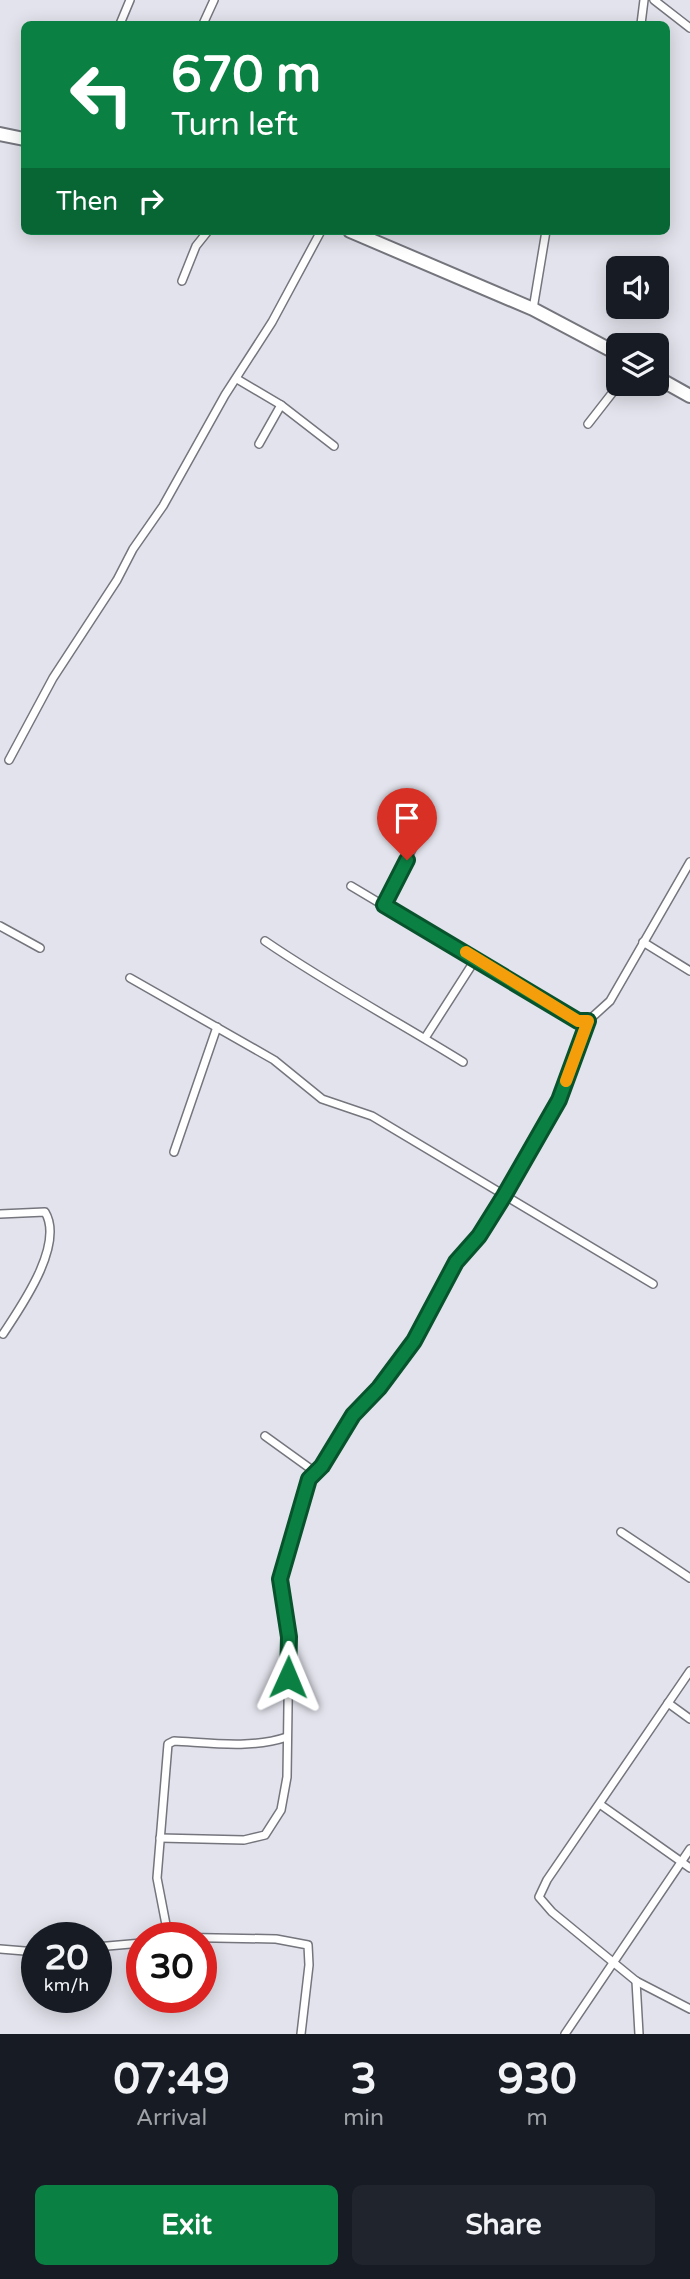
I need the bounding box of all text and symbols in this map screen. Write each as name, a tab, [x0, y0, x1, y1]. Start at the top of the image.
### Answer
text: 670 m	[171, 46, 321, 105]
icon: left	[56, 49, 147, 140]
text: Turn left	[171, 106, 298, 144]
icon: right	[132, 182, 170, 220]
text: Then	[56, 186, 118, 217]
map controls	[606, 256, 669, 396]
button: sound	[606, 256, 669, 319]
button: layers	[606, 333, 669, 396]
pin	[377, 788, 437, 860]
icon: arrive	[388, 799, 426, 837]
position arrow	[251, 1640, 325, 1714]
speed limit sign: 30	[126, 1922, 217, 2013]
text: 20	[45, 1937, 88, 1979]
text: km/h	[44, 1974, 89, 1996]
text: 07:49	[113, 2054, 230, 2105]
text: 3	[350, 2054, 377, 2105]
text: 930	[497, 2054, 577, 2105]
text: Arrival	[136, 2104, 207, 2132]
text: min	[343, 2104, 384, 2132]
text: m	[526, 2104, 548, 2132]
button: Exit	[35, 2185, 338, 2265]
button: Share	[352, 2185, 655, 2265]

